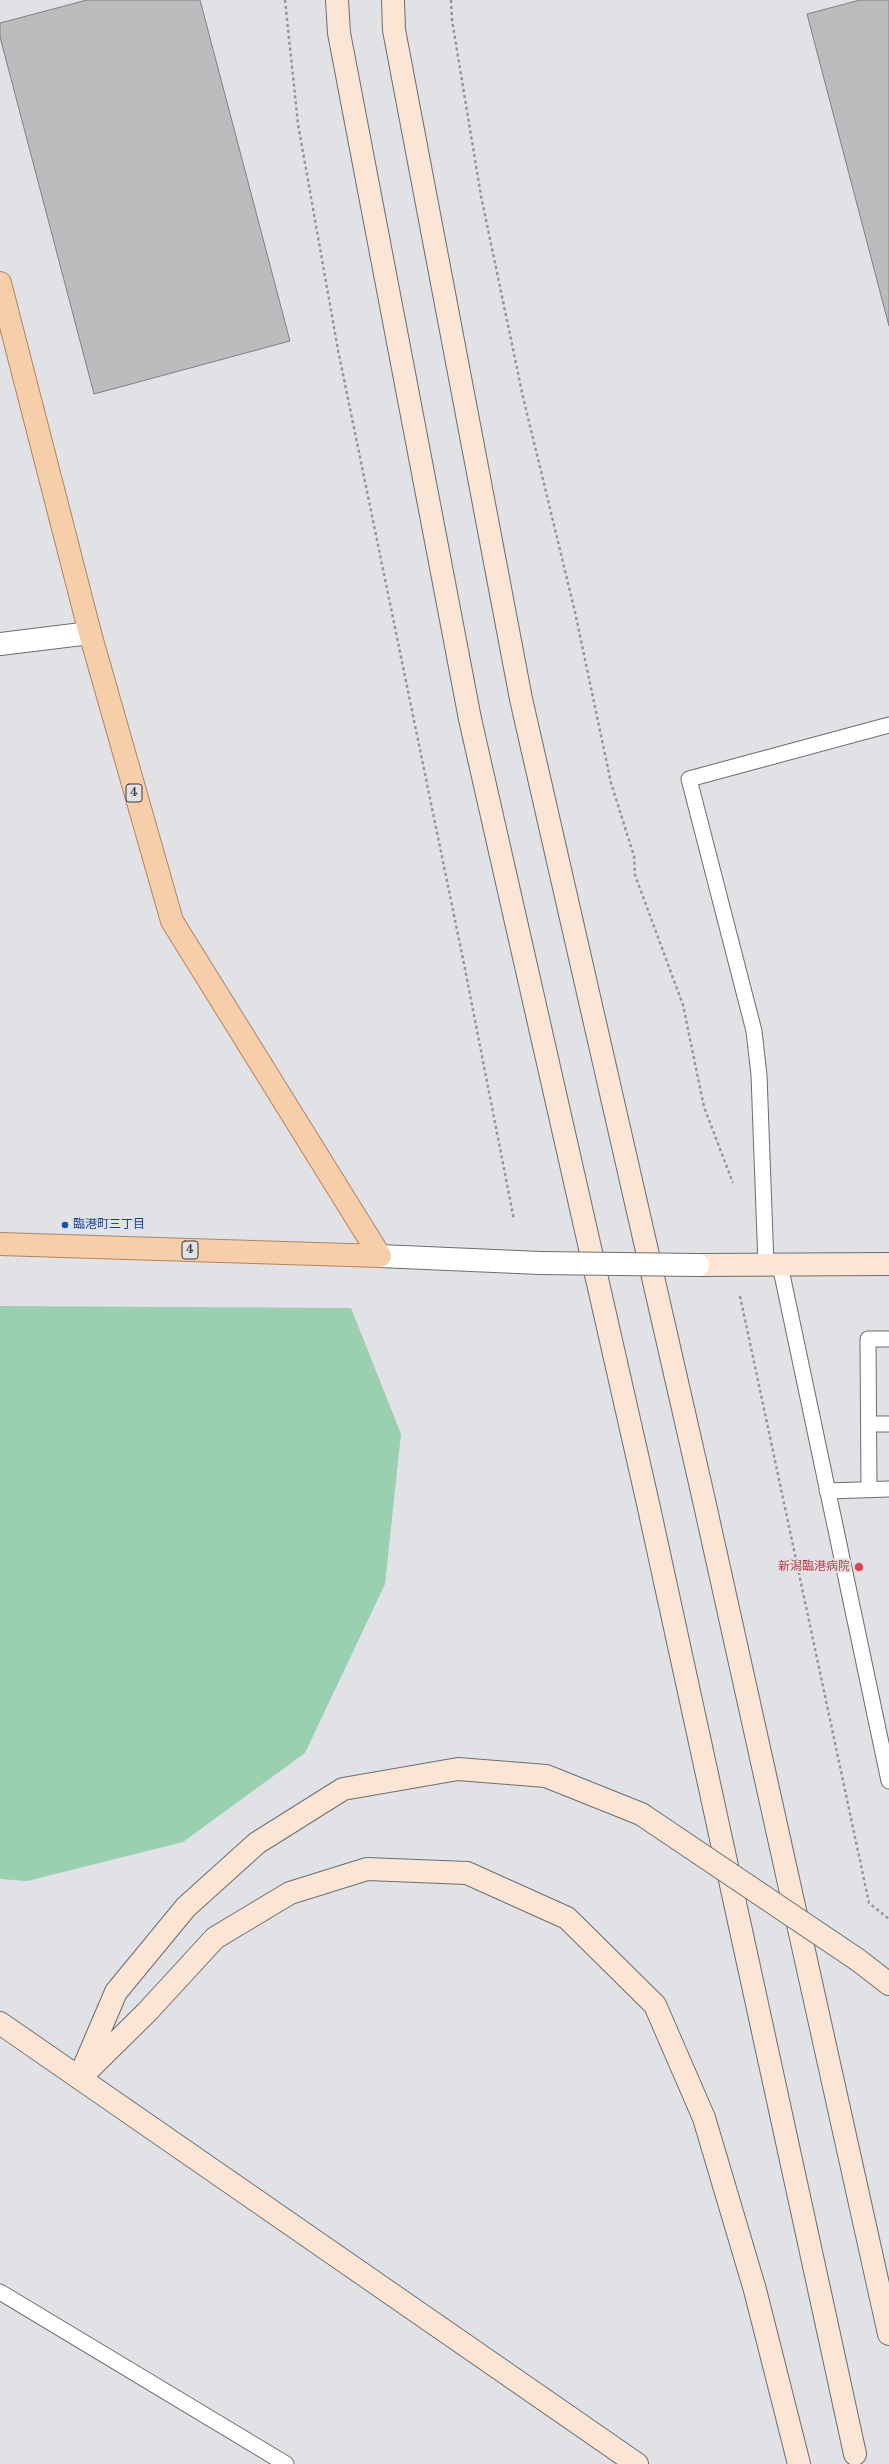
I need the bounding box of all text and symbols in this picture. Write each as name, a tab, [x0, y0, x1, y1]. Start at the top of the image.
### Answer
road number: 4	[126, 784, 142, 802]
place label: 臨港町三丁目	[73, 1218, 145, 1232]
marker: 臨港町三丁目	[60, 1220, 70, 1230]
road number: 4	[182, 1241, 198, 1259]
place label: 新潟臨港病院	[778, 1560, 850, 1574]
marker: 新潟臨港病院	[853, 1561, 865, 1573]

